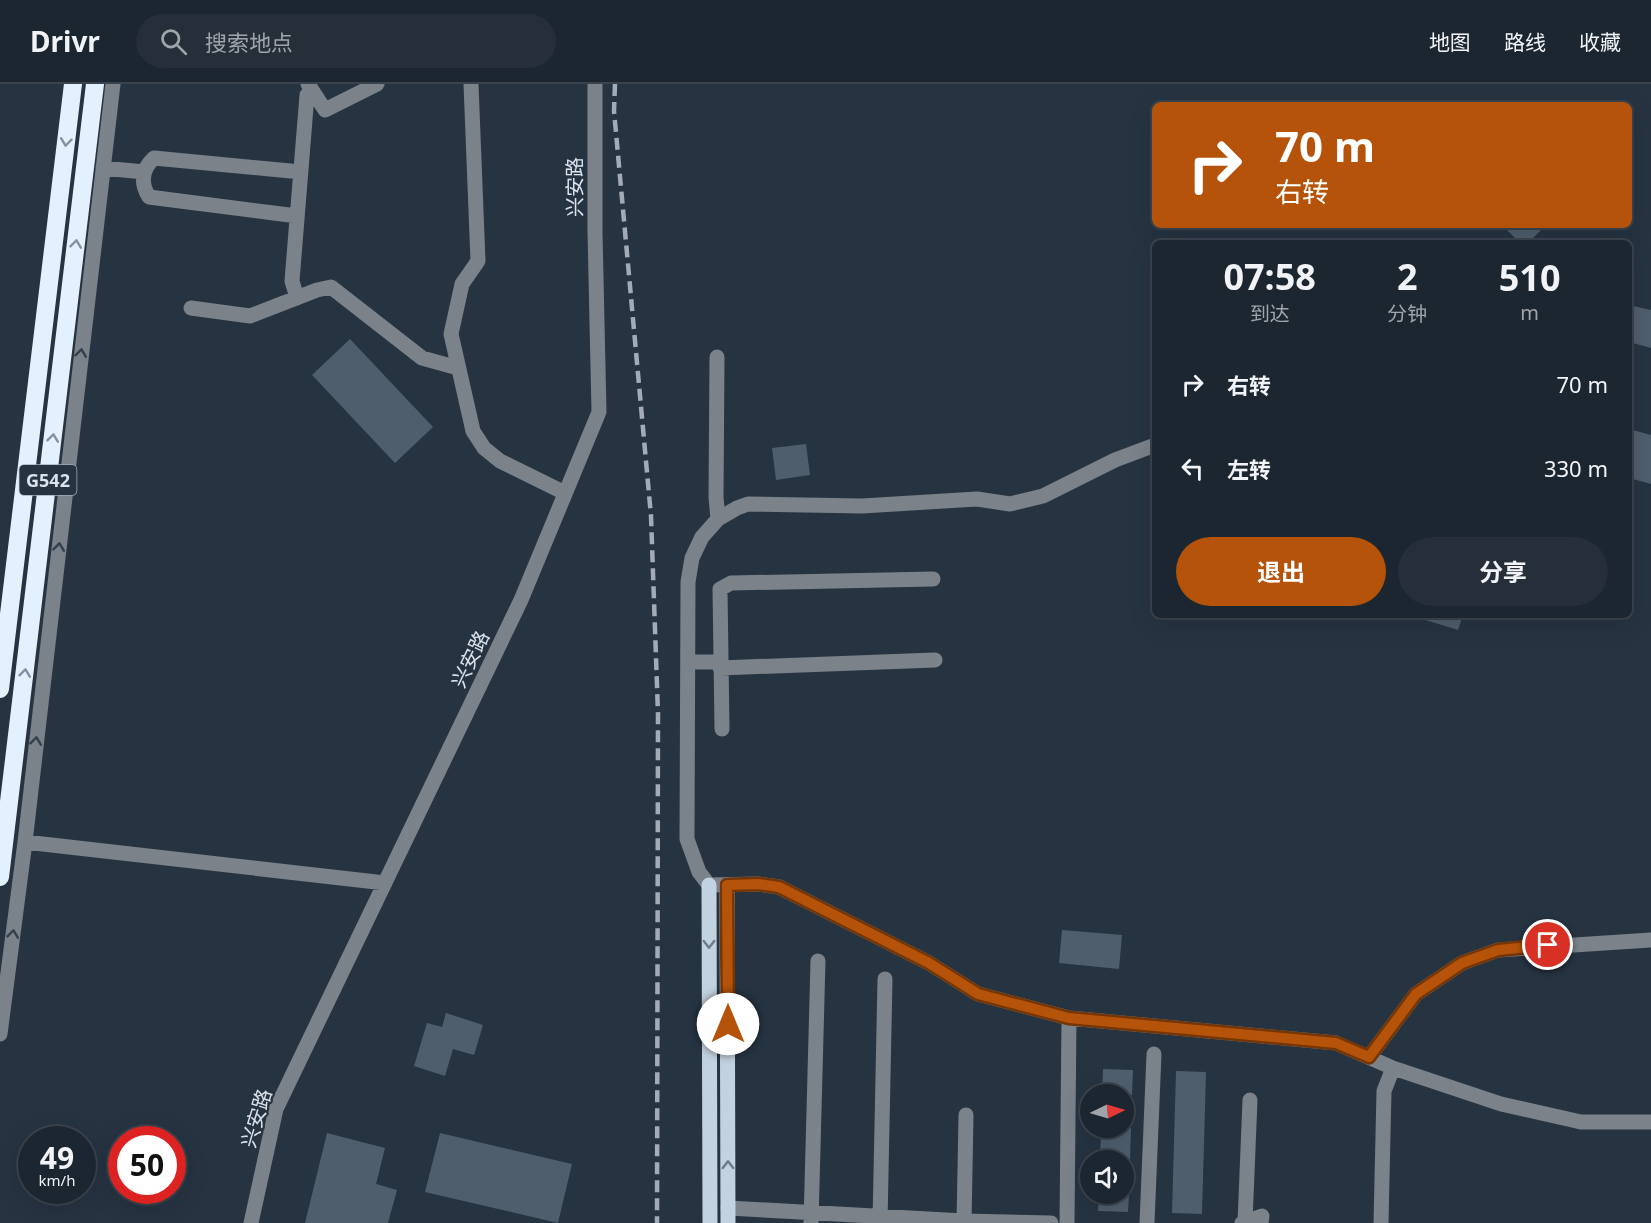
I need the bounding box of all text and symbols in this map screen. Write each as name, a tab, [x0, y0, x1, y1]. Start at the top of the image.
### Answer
search box	[136, 14, 556, 68]
text: Drivr	[30, 22, 100, 60]
icon: search	[157, 25, 190, 58]
text: 搜索地点	[205, 27, 293, 57]
text: 地图	[1429, 28, 1471, 56]
text: 路线	[1504, 28, 1546, 56]
text: 收藏	[1579, 28, 1621, 56]
text: 70 m	[1275, 117, 1375, 174]
icon: right	[1176, 126, 1254, 204]
one-way arrow	[60, 138, 72, 147]
street label: 兴安路	[561, 157, 588, 217]
text: 右转	[1275, 173, 1329, 210]
one-way arrow	[69, 239, 82, 249]
text: 07:58	[1223, 252, 1316, 301]
text: 2	[1397, 252, 1418, 301]
text: 510	[1499, 253, 1561, 302]
text: m	[1520, 299, 1539, 326]
text: 到达	[1250, 300, 1290, 327]
text: 分钟	[1387, 300, 1427, 327]
one-way arrow	[75, 349, 87, 358]
icon: right	[1176, 368, 1209, 401]
text: 70 m	[1557, 369, 1608, 399]
text: 右转	[1227, 370, 1271, 400]
one-way arrow	[46, 433, 59, 442]
icon: left	[1176, 452, 1209, 485]
text: 330 m	[1544, 453, 1608, 483]
text: 左转	[1227, 454, 1271, 484]
road number: G542	[20, 465, 76, 495]
button: 退出	[1176, 537, 1386, 606]
button: 分享	[1398, 537, 1608, 606]
one-way arrow	[52, 543, 65, 552]
street label: 兴安路	[445, 626, 495, 692]
one-way arrow	[18, 668, 30, 677]
one-way arrow	[29, 736, 42, 745]
pin	[1522, 919, 1573, 970]
icon: arrive	[1531, 928, 1564, 961]
one-way arrow	[6, 930, 18, 939]
one-way arrow	[703, 939, 715, 948]
position arrow	[696, 992, 760, 1056]
north arrow	[1080, 1084, 1134, 1138]
map controls	[1080, 1084, 1134, 1204]
street label: 兴安路	[234, 1085, 278, 1151]
speed limit sign: 50	[108, 1126, 186, 1204]
text: 49	[40, 1137, 74, 1178]
button: sound	[1080, 1150, 1134, 1204]
one-way arrow	[722, 1160, 734, 1169]
text: km/h	[39, 1170, 75, 1190]

